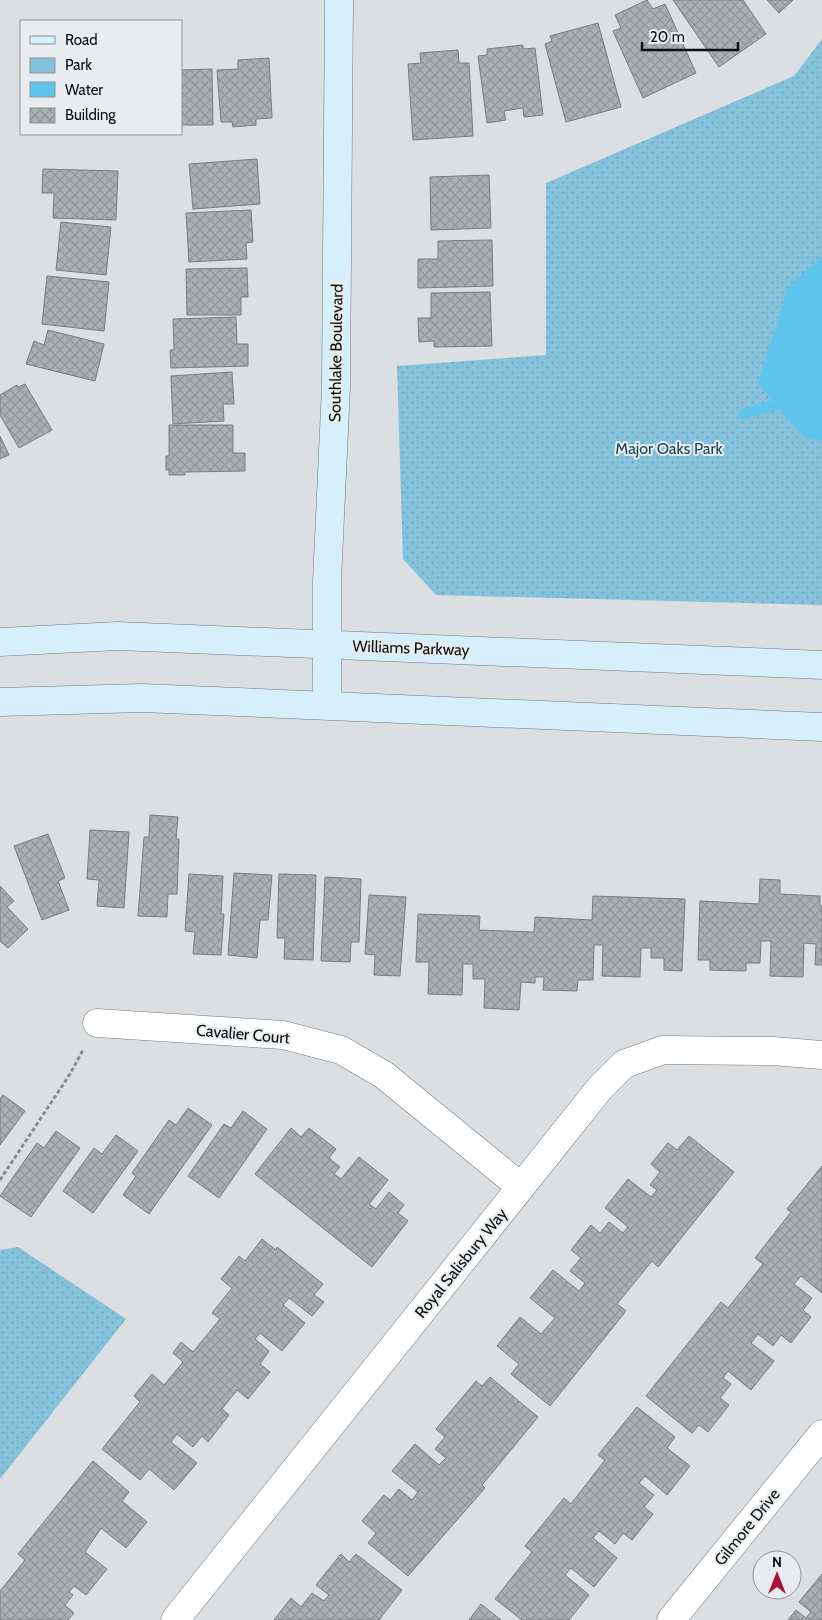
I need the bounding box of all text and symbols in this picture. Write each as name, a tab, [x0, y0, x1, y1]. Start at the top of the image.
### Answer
legend	[20, 20, 182, 135]
scale bar	[642, 20, 738, 52]
text: 20 m	[650, 28, 685, 46]
text: Road	[65, 31, 98, 49]
text: Park	[65, 56, 92, 74]
text: Water	[65, 81, 103, 99]
text: Building	[65, 106, 116, 124]
street label: Southlake Boulevard	[325, 284, 347, 422]
park label: Major Oaks Park	[615, 439, 724, 458]
street label: Williams Parkway	[352, 636, 470, 660]
street label: Cavalier Court	[195, 1020, 291, 1048]
street label: Royal Salisbury Way	[411, 1204, 511, 1322]
street label: Gilmore Drive	[710, 1485, 784, 1569]
north arrow	[752, 1550, 802, 1600]
text: N	[772, 1553, 782, 1571]

